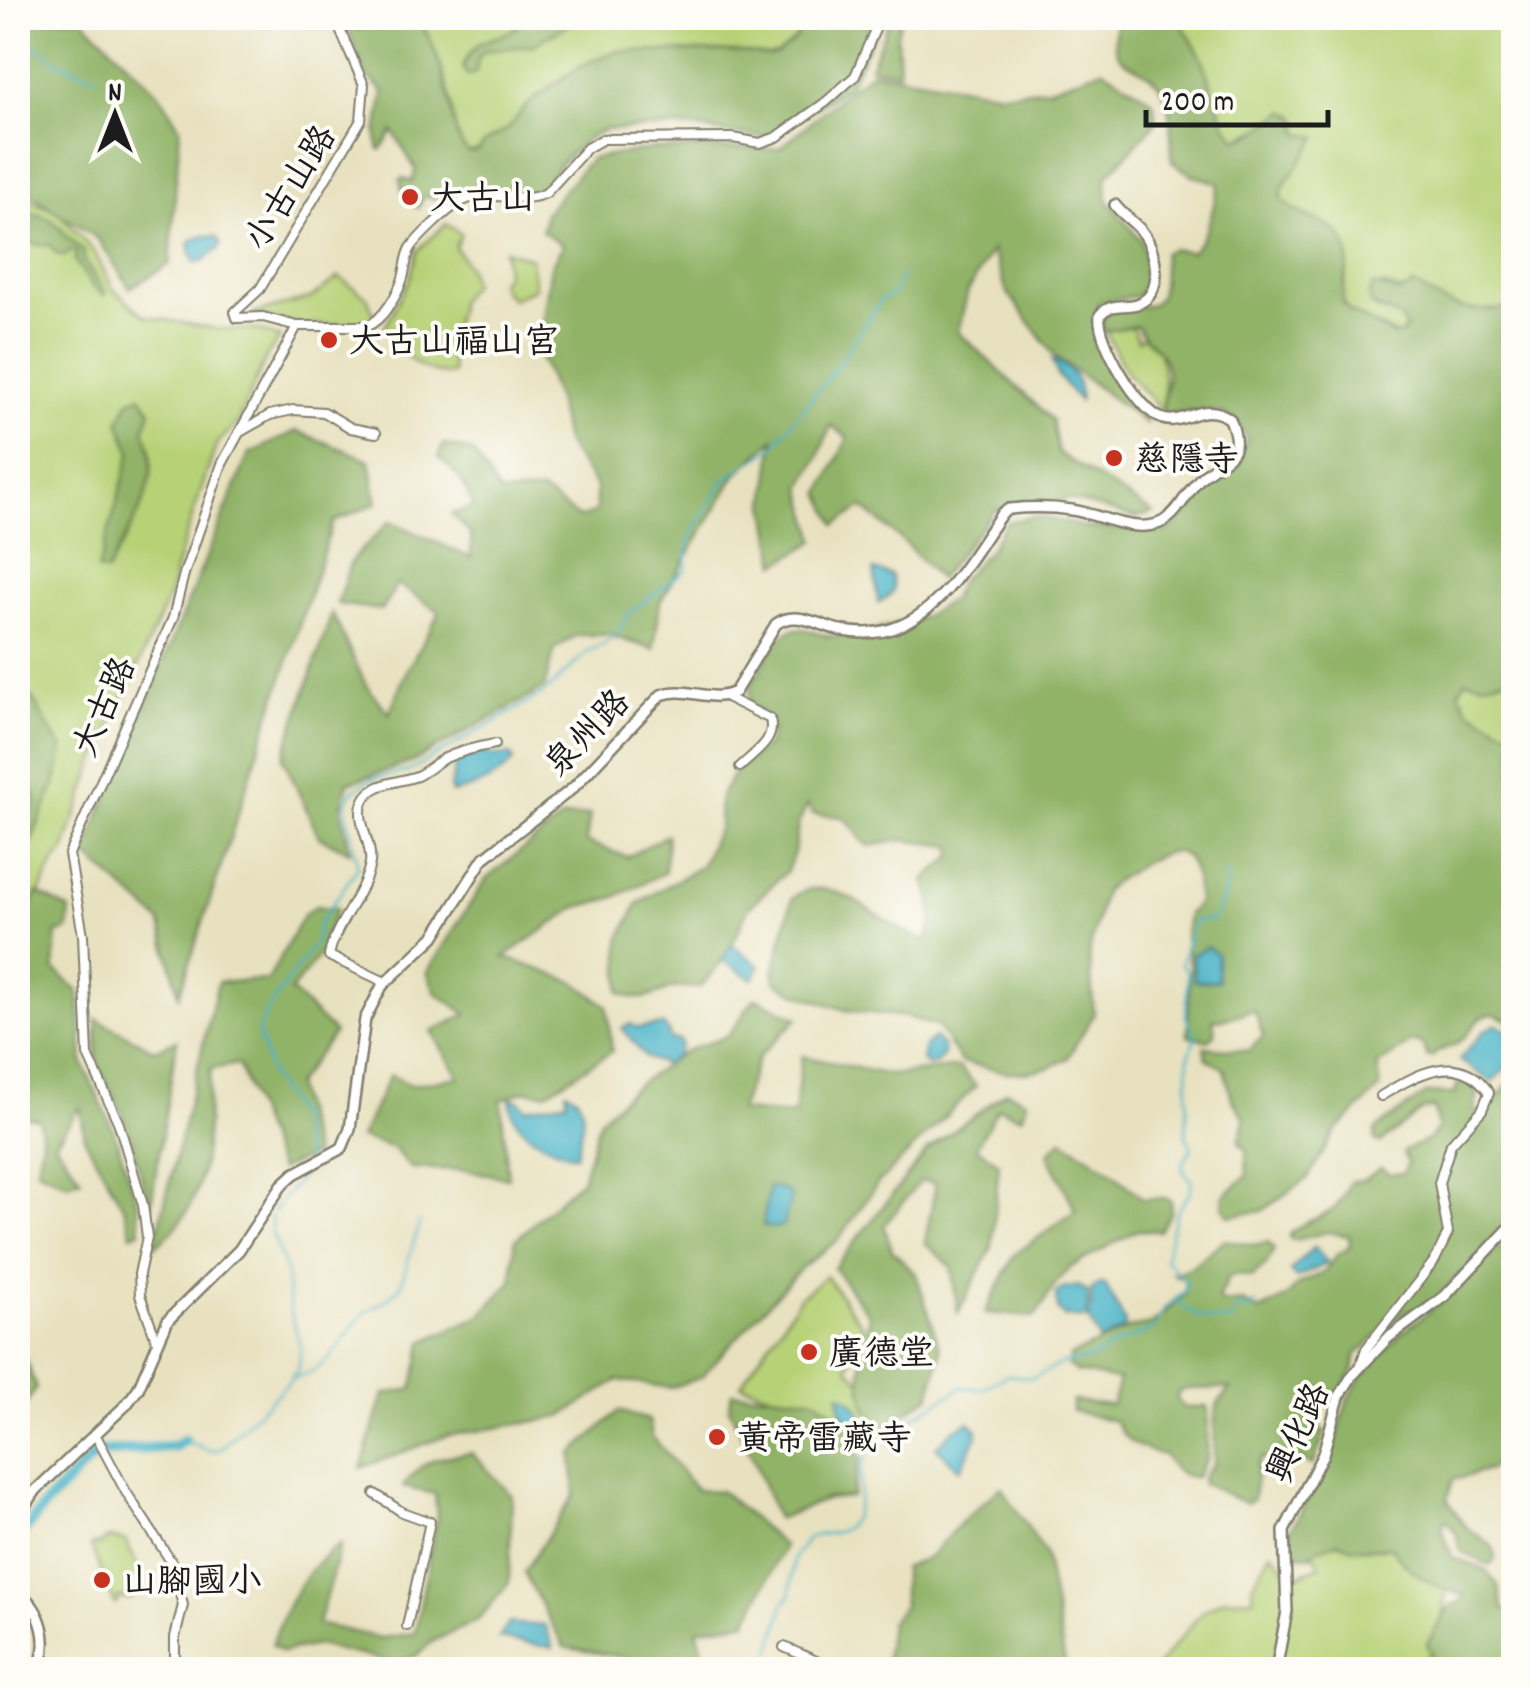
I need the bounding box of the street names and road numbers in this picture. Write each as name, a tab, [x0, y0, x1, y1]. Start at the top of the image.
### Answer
street label: 小古山路	[235, 117, 352, 262]
street label: 大古路	[63, 650, 152, 766]
street label: 泉州路	[535, 680, 644, 791]
street label: 興化路	[1257, 1376, 1346, 1492]

